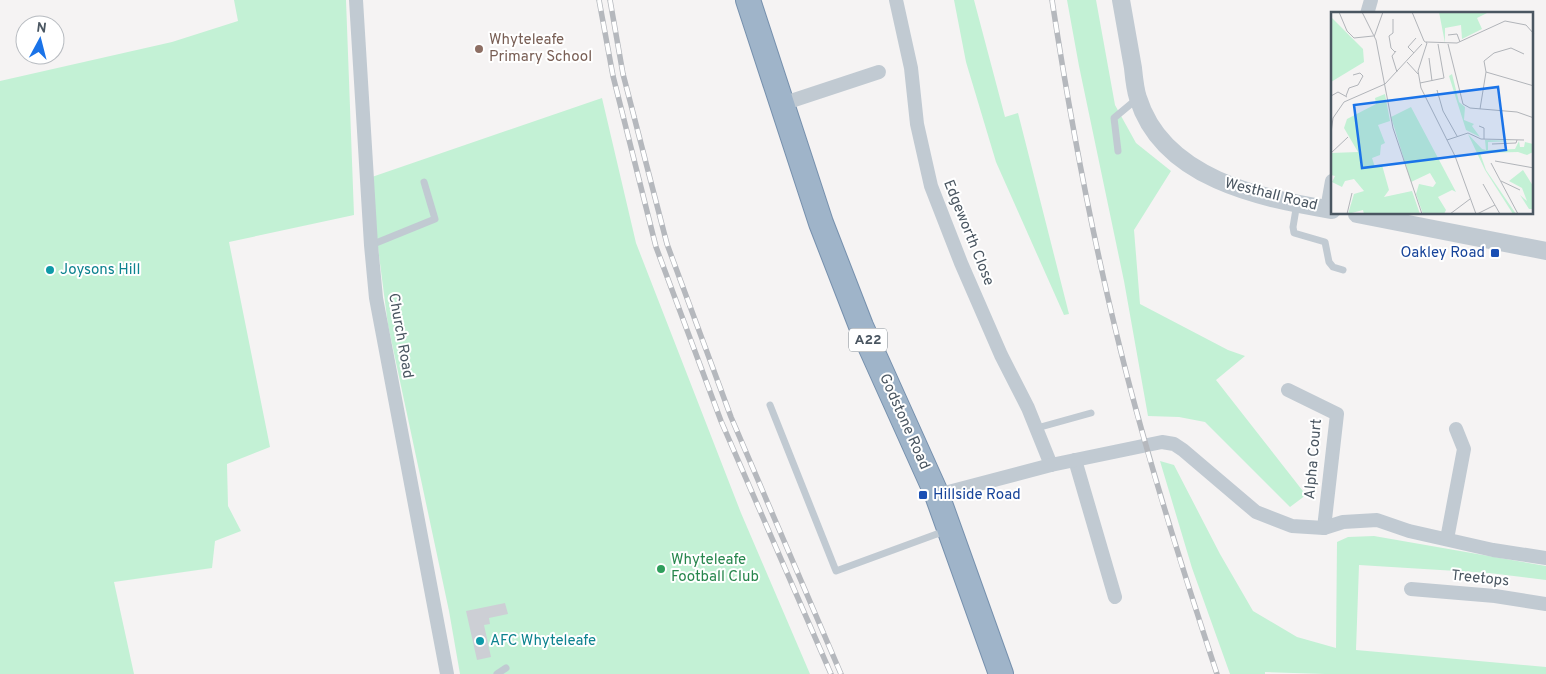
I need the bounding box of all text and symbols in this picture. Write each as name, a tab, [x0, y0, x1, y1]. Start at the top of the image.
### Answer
inset map	[1331, 12, 1534, 215]
north arrow	[15, 15, 65, 65]
text: N	[35, 20, 47, 38]
place label: Whyteleafe Primary School	[489, 31, 592, 67]
marker: Whyteleafe Primary School	[473, 43, 485, 55]
street label: Westhall Road	[1223, 174, 1319, 216]
street label: Edgeworth Close	[938, 177, 998, 289]
place label: Oakley Road	[1401, 244, 1485, 263]
marker: Oakley Road	[1489, 247, 1501, 259]
place label: Joysons Hill	[60, 261, 140, 280]
marker: Joysons Hill	[44, 264, 56, 276]
street label: Church Road	[383, 292, 417, 380]
road number: A22	[849, 328, 887, 352]
street label: Godstone Road	[874, 371, 934, 473]
street label: Alpha Court	[1301, 418, 1327, 500]
place label: Hillside Road	[933, 486, 1021, 505]
marker: Hillside Road	[917, 489, 929, 501]
place label: Whyteleafe Football Club	[671, 551, 759, 587]
marker: Whyteleafe Football Club	[655, 563, 667, 575]
street label: Treetops	[1450, 567, 1510, 591]
place label: AFC Whyteleafe	[490, 632, 596, 651]
marker: AFC Whyteleafe	[474, 635, 486, 647]

